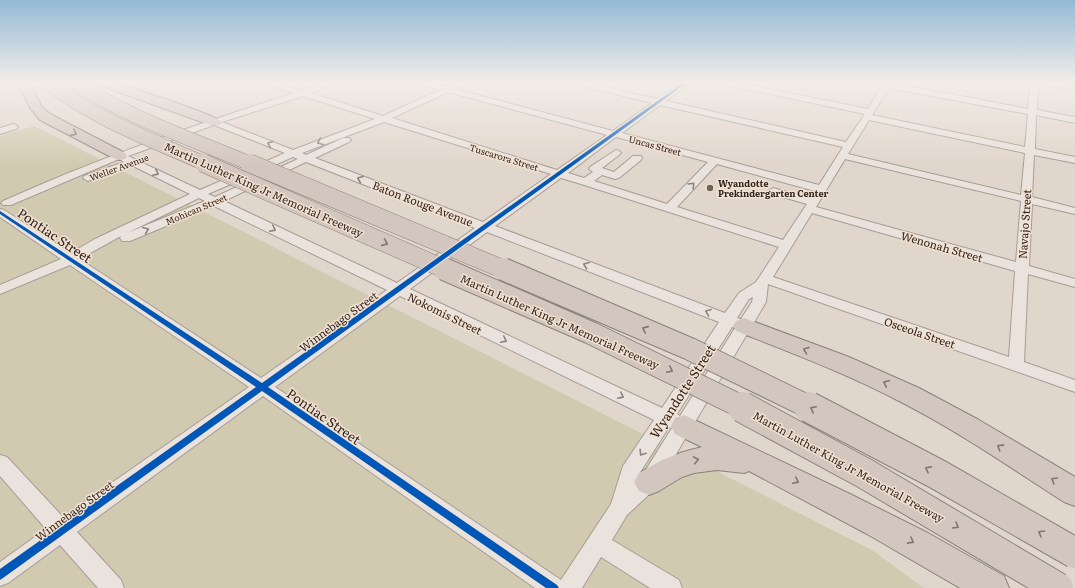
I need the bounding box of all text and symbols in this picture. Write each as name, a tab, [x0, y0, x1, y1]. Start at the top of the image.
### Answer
one-way arrow	[70, 128, 77, 135]
street label: Uncas Street	[627, 131, 683, 159]
one-way arrow	[316, 137, 323, 145]
street label: Martin Luther King Jr Memorial Freeway	[162, 138, 367, 241]
street label: Tuscarora Street	[468, 140, 541, 174]
one-way arrow	[267, 141, 274, 149]
street label: Weller Avenue	[88, 150, 151, 184]
one-way arrow	[151, 168, 159, 176]
one-way arrow	[357, 175, 364, 184]
street label: Baton Rouge Avenue	[370, 176, 476, 230]
place label: Wyandotte Prekindergarten Center	[718, 176, 828, 200]
one-way arrow	[687, 182, 695, 190]
marker: Wyandotte Prekindergarten Center	[705, 183, 715, 193]
street label: Navajo Street	[1014, 188, 1034, 259]
street label: Mohican Street	[163, 190, 229, 228]
street label: Pontiac Street	[14, 203, 97, 267]
one-way arrow	[269, 224, 276, 232]
one-way arrow	[142, 227, 150, 235]
street label: Wenonah Street	[899, 227, 985, 265]
one-way arrow	[381, 238, 389, 246]
one-way arrow	[583, 262, 590, 270]
street label: Martin Luther King Jr Memorial Freeway	[458, 270, 663, 373]
street label: Winnebago Street	[295, 287, 381, 355]
street label: Nokomis Street	[405, 288, 485, 338]
one-way arrow	[704, 308, 711, 316]
street label: Osceola Street	[882, 312, 958, 352]
one-way arrow	[642, 326, 650, 334]
one-way arrow	[499, 335, 507, 343]
street label: Wyandotte Street	[644, 340, 720, 442]
one-way arrow	[803, 346, 810, 354]
one-way arrow	[666, 365, 673, 373]
one-way arrow	[883, 380, 891, 388]
street label: Pontiac Street	[283, 383, 365, 449]
one-way arrow	[617, 391, 624, 399]
one-way arrow	[810, 406, 817, 413]
street label: Martin Luther King Jr Memorial Freeway	[751, 407, 948, 526]
one-way arrow	[997, 444, 1004, 451]
one-way arrow	[640, 448, 647, 455]
one-way arrow	[693, 456, 700, 465]
one-way arrow	[925, 467, 932, 474]
street label: Winnebago Street	[31, 476, 117, 544]
one-way arrow	[791, 476, 799, 484]
one-way arrow	[1051, 478, 1058, 485]
one-way arrow	[952, 522, 959, 529]
one-way arrow	[1038, 531, 1045, 538]
one-way arrow	[907, 536, 914, 543]

